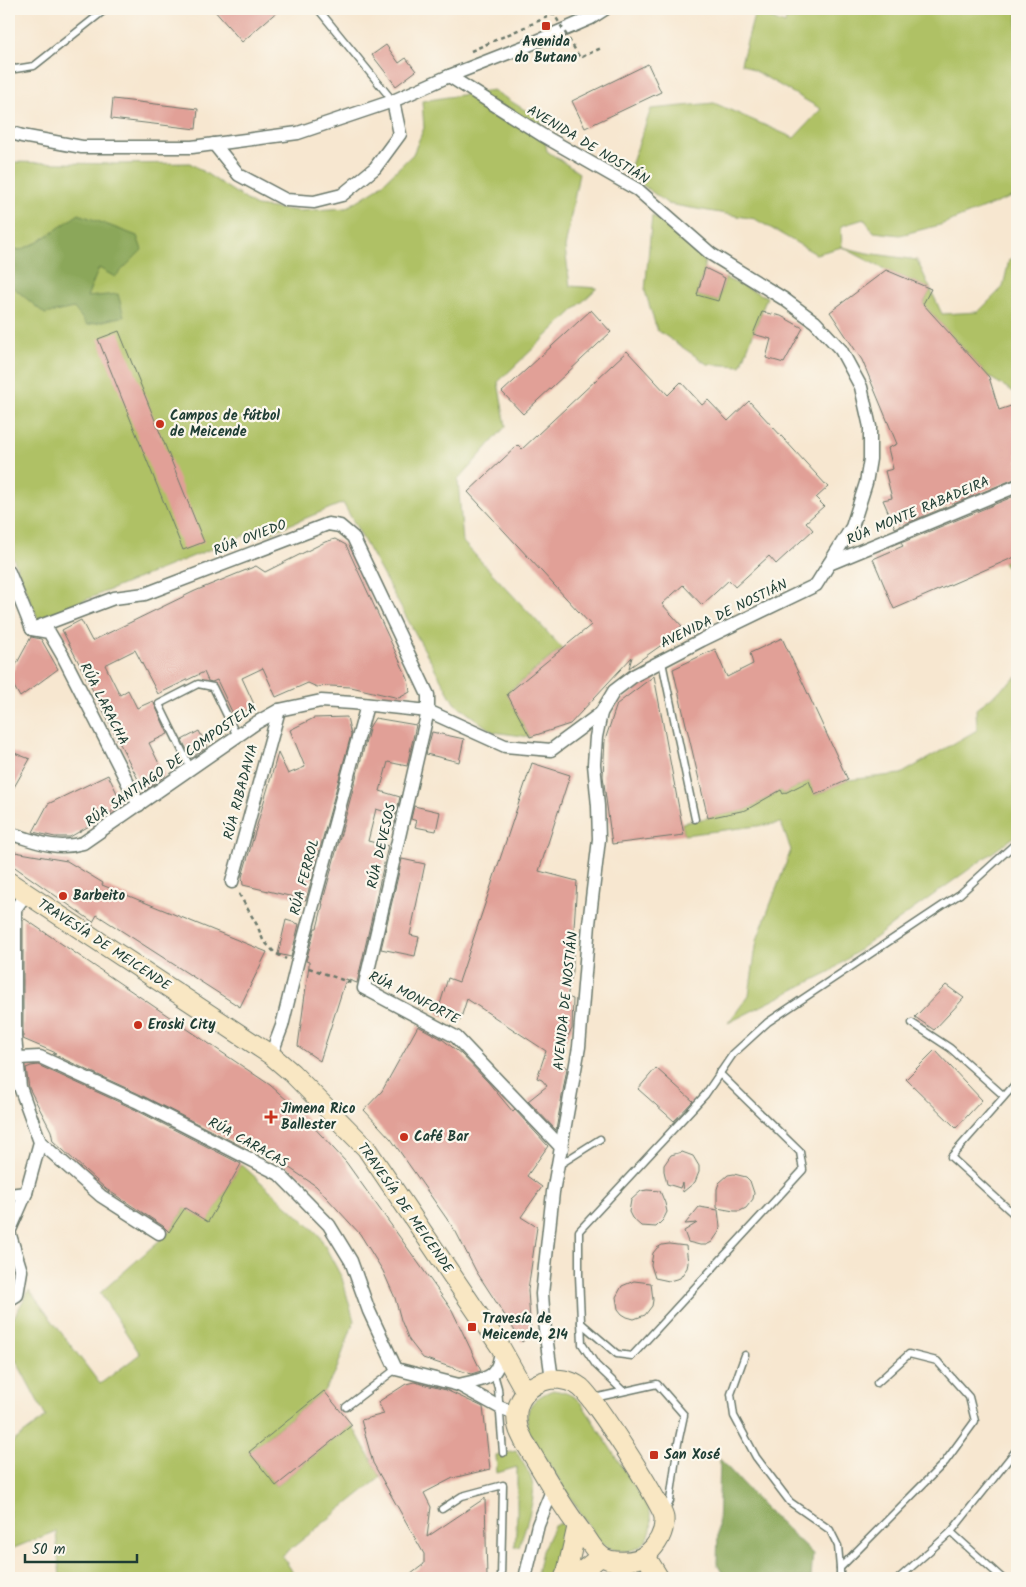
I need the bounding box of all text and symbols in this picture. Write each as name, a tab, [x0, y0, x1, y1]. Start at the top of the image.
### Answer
marker: Avenida do Butano	[540, 20, 552, 32]
place label: Avenida do Butano	[515, 31, 578, 69]
street label: AVENIDA DE NOSTIÁN	[523, 100, 654, 191]
place label: Campos de fútbol de Meicende	[170, 405, 280, 443]
marker: Campos de fútbol de Meicende	[154, 418, 166, 430]
street label: RÚA MONTE RABADEIRA	[843, 471, 993, 551]
street label: RÚA OVIEDO	[210, 514, 290, 562]
street label: AVENIDA DE NOSTIÁN	[657, 573, 792, 654]
street label: RÚA LARACHA	[74, 659, 134, 749]
street label: RÚA SANTIAGO DE COMPOSTELA	[81, 697, 261, 833]
street label: RÚA RIBADAVIA	[218, 742, 264, 842]
street label: RÚA DEVESOS	[362, 801, 403, 891]
street label: RÚA FERROL	[284, 836, 326, 918]
place label: Barbeito	[73, 885, 126, 907]
marker: Barbeito	[57, 890, 69, 902]
street label: TRAVESÍA DE MEICENDE	[33, 893, 176, 997]
street label: AVENIDA DE NOSTIÁN	[548, 930, 584, 1071]
street label: RÚA MONFORTE	[365, 966, 464, 1031]
place label: Eroski City	[148, 1014, 216, 1036]
marker: Eroski City	[132, 1019, 144, 1031]
place label: Jimena Rico Ballester	[281, 1098, 356, 1136]
marker: Jimena Rico Ballester	[265, 1111, 277, 1123]
street label: RÚA CARACAS	[204, 1112, 293, 1174]
place label: Café Bar	[414, 1126, 469, 1148]
marker: Café Bar	[398, 1131, 410, 1143]
street label: TRAVESÍA DE MEICENDE	[351, 1138, 459, 1279]
place label: Travesía de Meicende, 214	[482, 1308, 568, 1346]
marker: Travesía de Meicende, 214	[466, 1321, 478, 1333]
place label: San Xosé	[664, 1444, 720, 1466]
marker: San Xosé	[648, 1449, 660, 1461]
scale bar	[25, 1532, 138, 1564]
text: 50 m	[32, 1538, 66, 1562]

